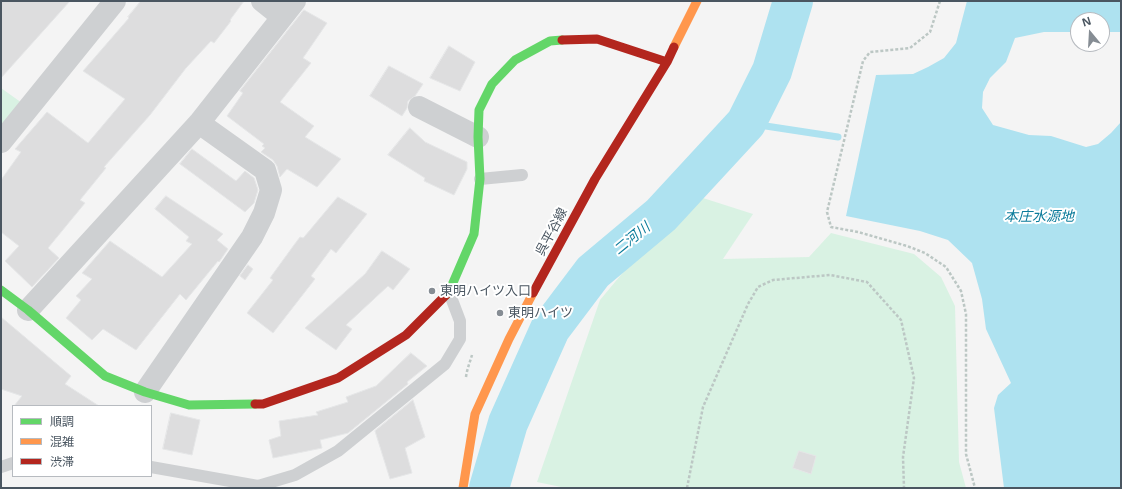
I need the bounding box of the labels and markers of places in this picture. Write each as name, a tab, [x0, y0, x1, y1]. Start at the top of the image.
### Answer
place label: 東明ハイツ入口	[440, 283, 531, 299]
marker: 東明ハイツ入口	[427, 286, 437, 296]
place label: 東明ハイツ	[508, 305, 573, 321]
marker: 東明ハイツ	[495, 308, 505, 318]

